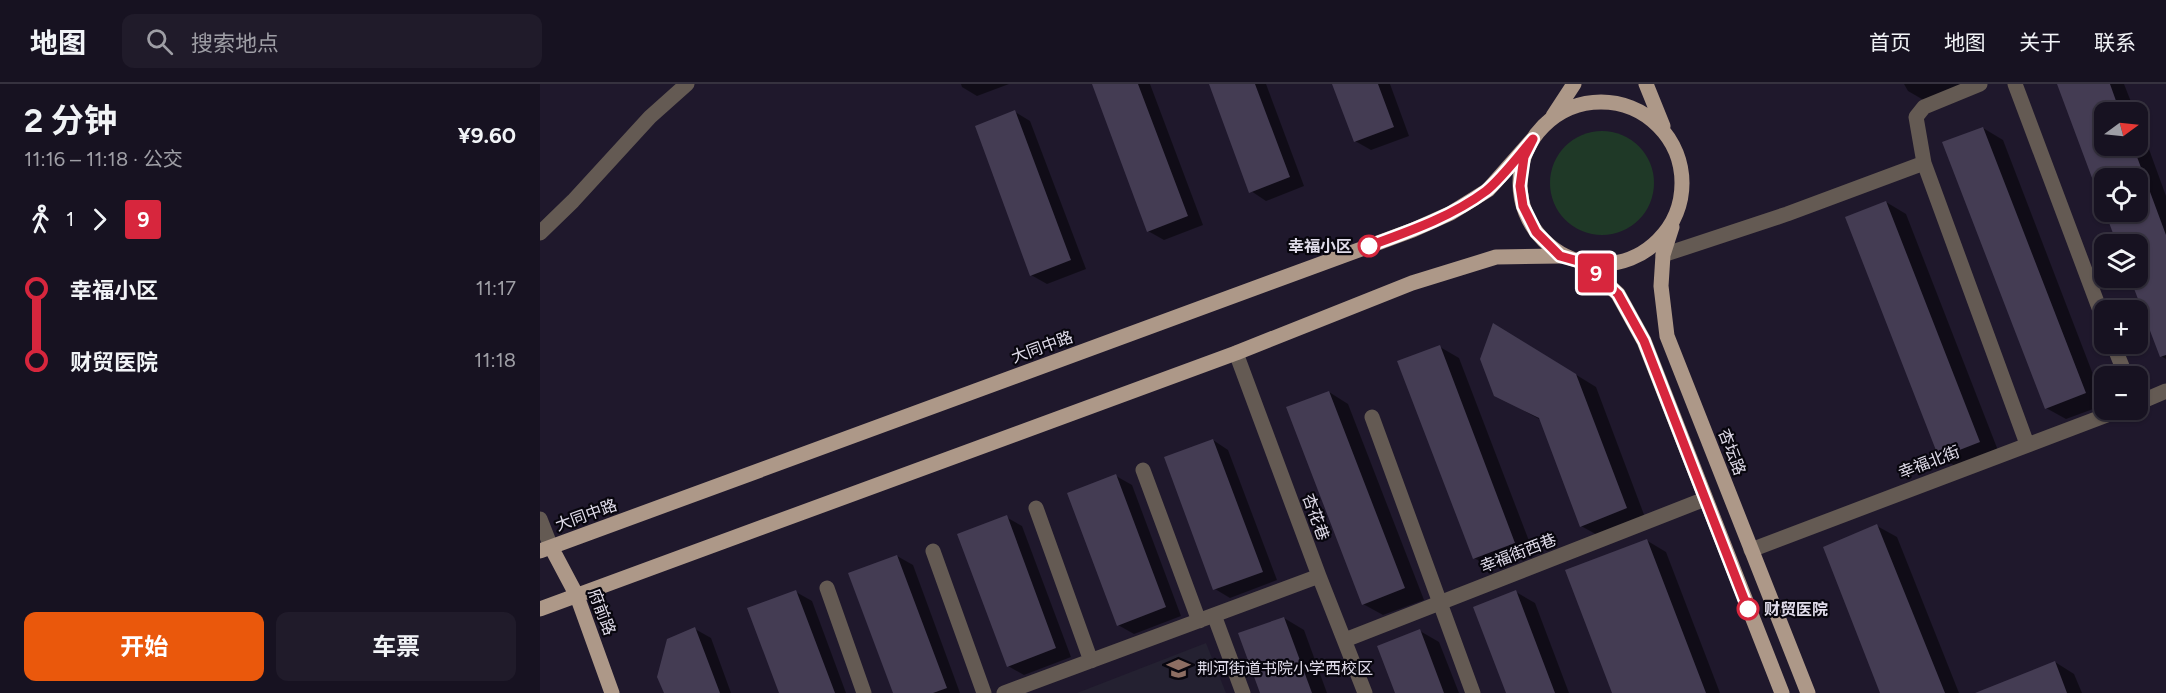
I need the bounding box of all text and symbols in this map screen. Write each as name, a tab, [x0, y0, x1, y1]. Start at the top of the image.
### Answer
search box	[122, 14, 542, 68]
icon: search	[143, 25, 176, 58]
text: 地图	[30, 26, 86, 60]
text: 搜索地点	[191, 30, 279, 57]
text: 首页	[1869, 30, 1911, 55]
text: 地图	[1944, 30, 1986, 55]
text: 关于	[2019, 30, 2061, 55]
text: 联系	[2094, 30, 2136, 55]
text: 2 分钟	[24, 101, 117, 140]
north arrow	[2094, 102, 2148, 156]
map controls	[2094, 102, 2148, 420]
text: ¥9.60	[458, 122, 516, 149]
text: 11:16 – 11:18 · 公交	[24, 147, 183, 171]
button: locate	[2094, 168, 2148, 222]
icon: walk	[24, 203, 57, 236]
icon: forward	[83, 203, 116, 236]
text: 1	[66, 207, 74, 231]
text: 9	[137, 207, 149, 232]
button: layers	[2094, 234, 2148, 288]
marker: 幸福小区	[1358, 235, 1380, 257]
place label: 幸福小区	[1288, 237, 1352, 256]
line badge: 9	[1576, 254, 1616, 292]
text: 9	[1590, 261, 1602, 286]
text: 11:17	[475, 276, 516, 300]
text: 幸福小区	[70, 277, 158, 304]
button: +	[2094, 300, 2148, 354]
street label: 大同中路	[1009, 327, 1075, 367]
text: 11:18	[474, 348, 516, 372]
text: 财贸医院	[70, 349, 158, 376]
button: −	[2094, 366, 2148, 420]
street label: 杏坛路	[1715, 426, 1749, 478]
street label: 幸福北街	[1896, 442, 1962, 482]
street label: 杏花巷	[1299, 491, 1333, 543]
street label: 大同中路	[553, 495, 619, 535]
street label: 幸福街西巷	[1477, 530, 1559, 576]
street label: 府前路	[585, 586, 619, 638]
marker: 财贸医院	[1737, 598, 1759, 620]
place label: 财贸医院	[1764, 600, 1828, 619]
button: 开始	[24, 612, 264, 681]
button: 车票	[276, 612, 516, 681]
school or university icon: 荆河街道书院小学西校区	[1166, 655, 1192, 681]
place label: 荆河街道书院小学西校区	[1197, 659, 1373, 678]

